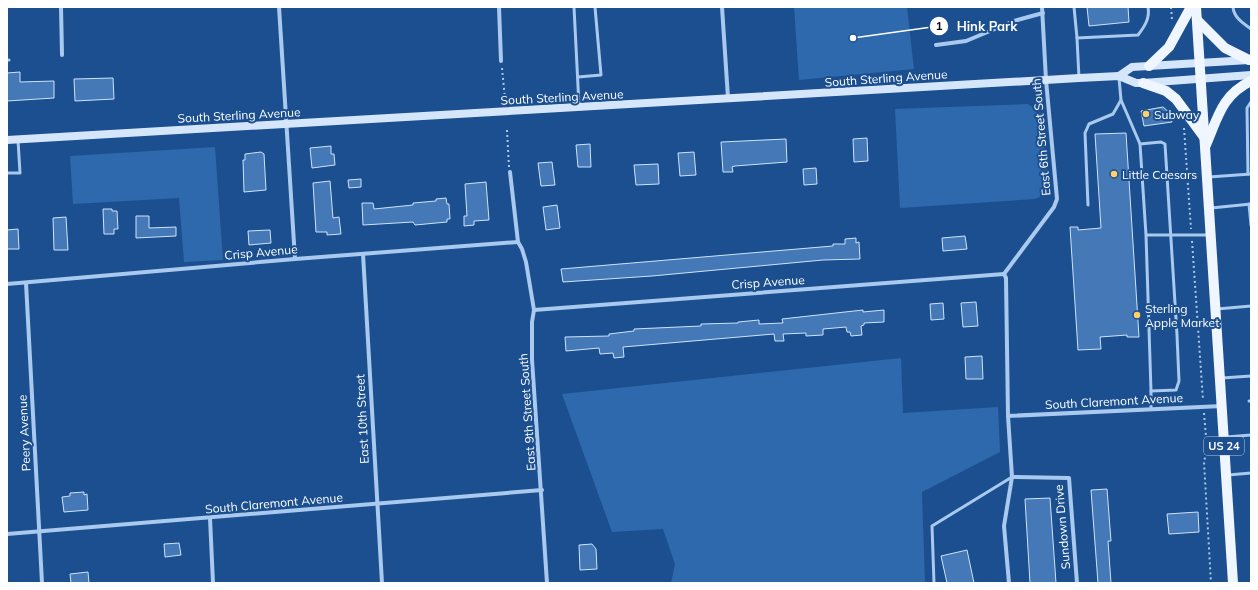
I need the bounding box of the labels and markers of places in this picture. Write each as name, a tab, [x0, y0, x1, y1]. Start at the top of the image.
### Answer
callout: Hink Park	[929, 14, 1026, 39]
place label: Subway	[1154, 107, 1200, 122]
marker: Subway	[1141, 109, 1151, 119]
place label: Little Caesars	[1122, 167, 1197, 182]
marker: Little Caesars	[1109, 169, 1119, 179]
place label: Sterling Apple Market	[1145, 301, 1219, 330]
marker: Sterling Apple Market	[1132, 310, 1142, 320]

